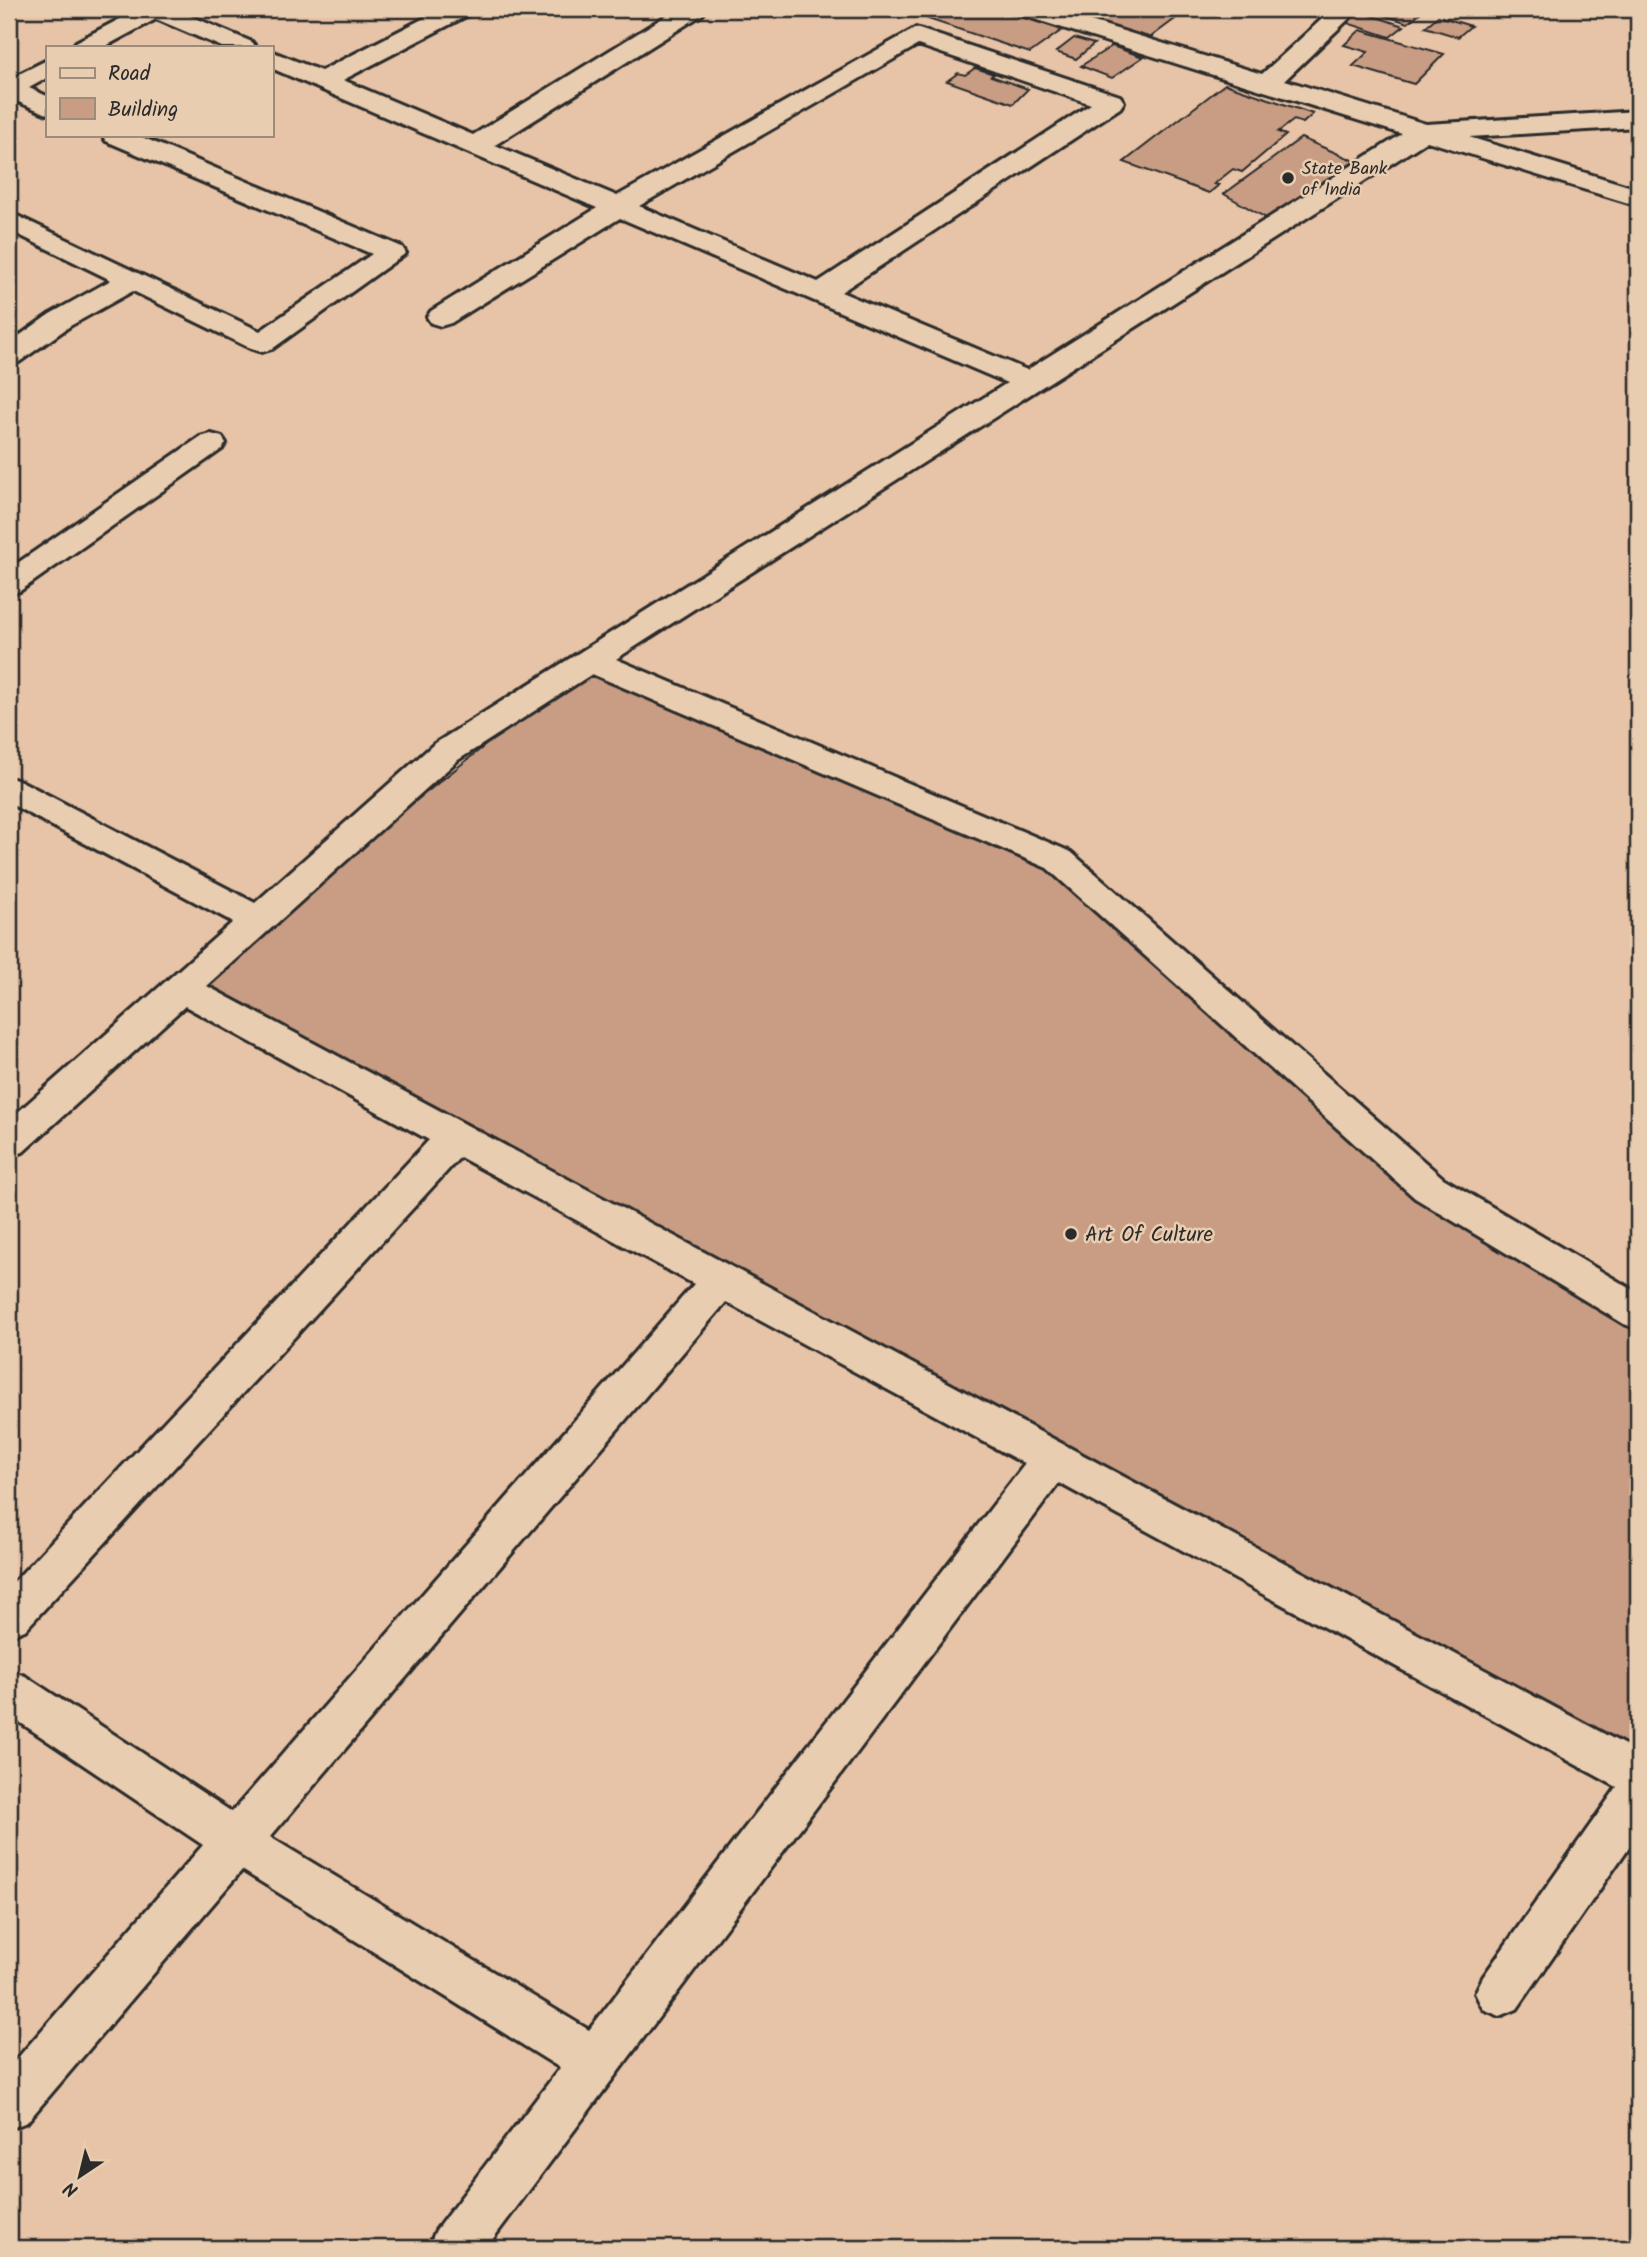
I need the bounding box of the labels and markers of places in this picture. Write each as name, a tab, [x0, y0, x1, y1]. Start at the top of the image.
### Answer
place label: State Bank of India	[1302, 155, 1388, 205]
marker: State Bank of India	[1280, 170, 1296, 186]
place label: Art Of Culture	[1085, 1219, 1213, 1252]
marker: Art Of Culture	[1063, 1226, 1079, 1242]

